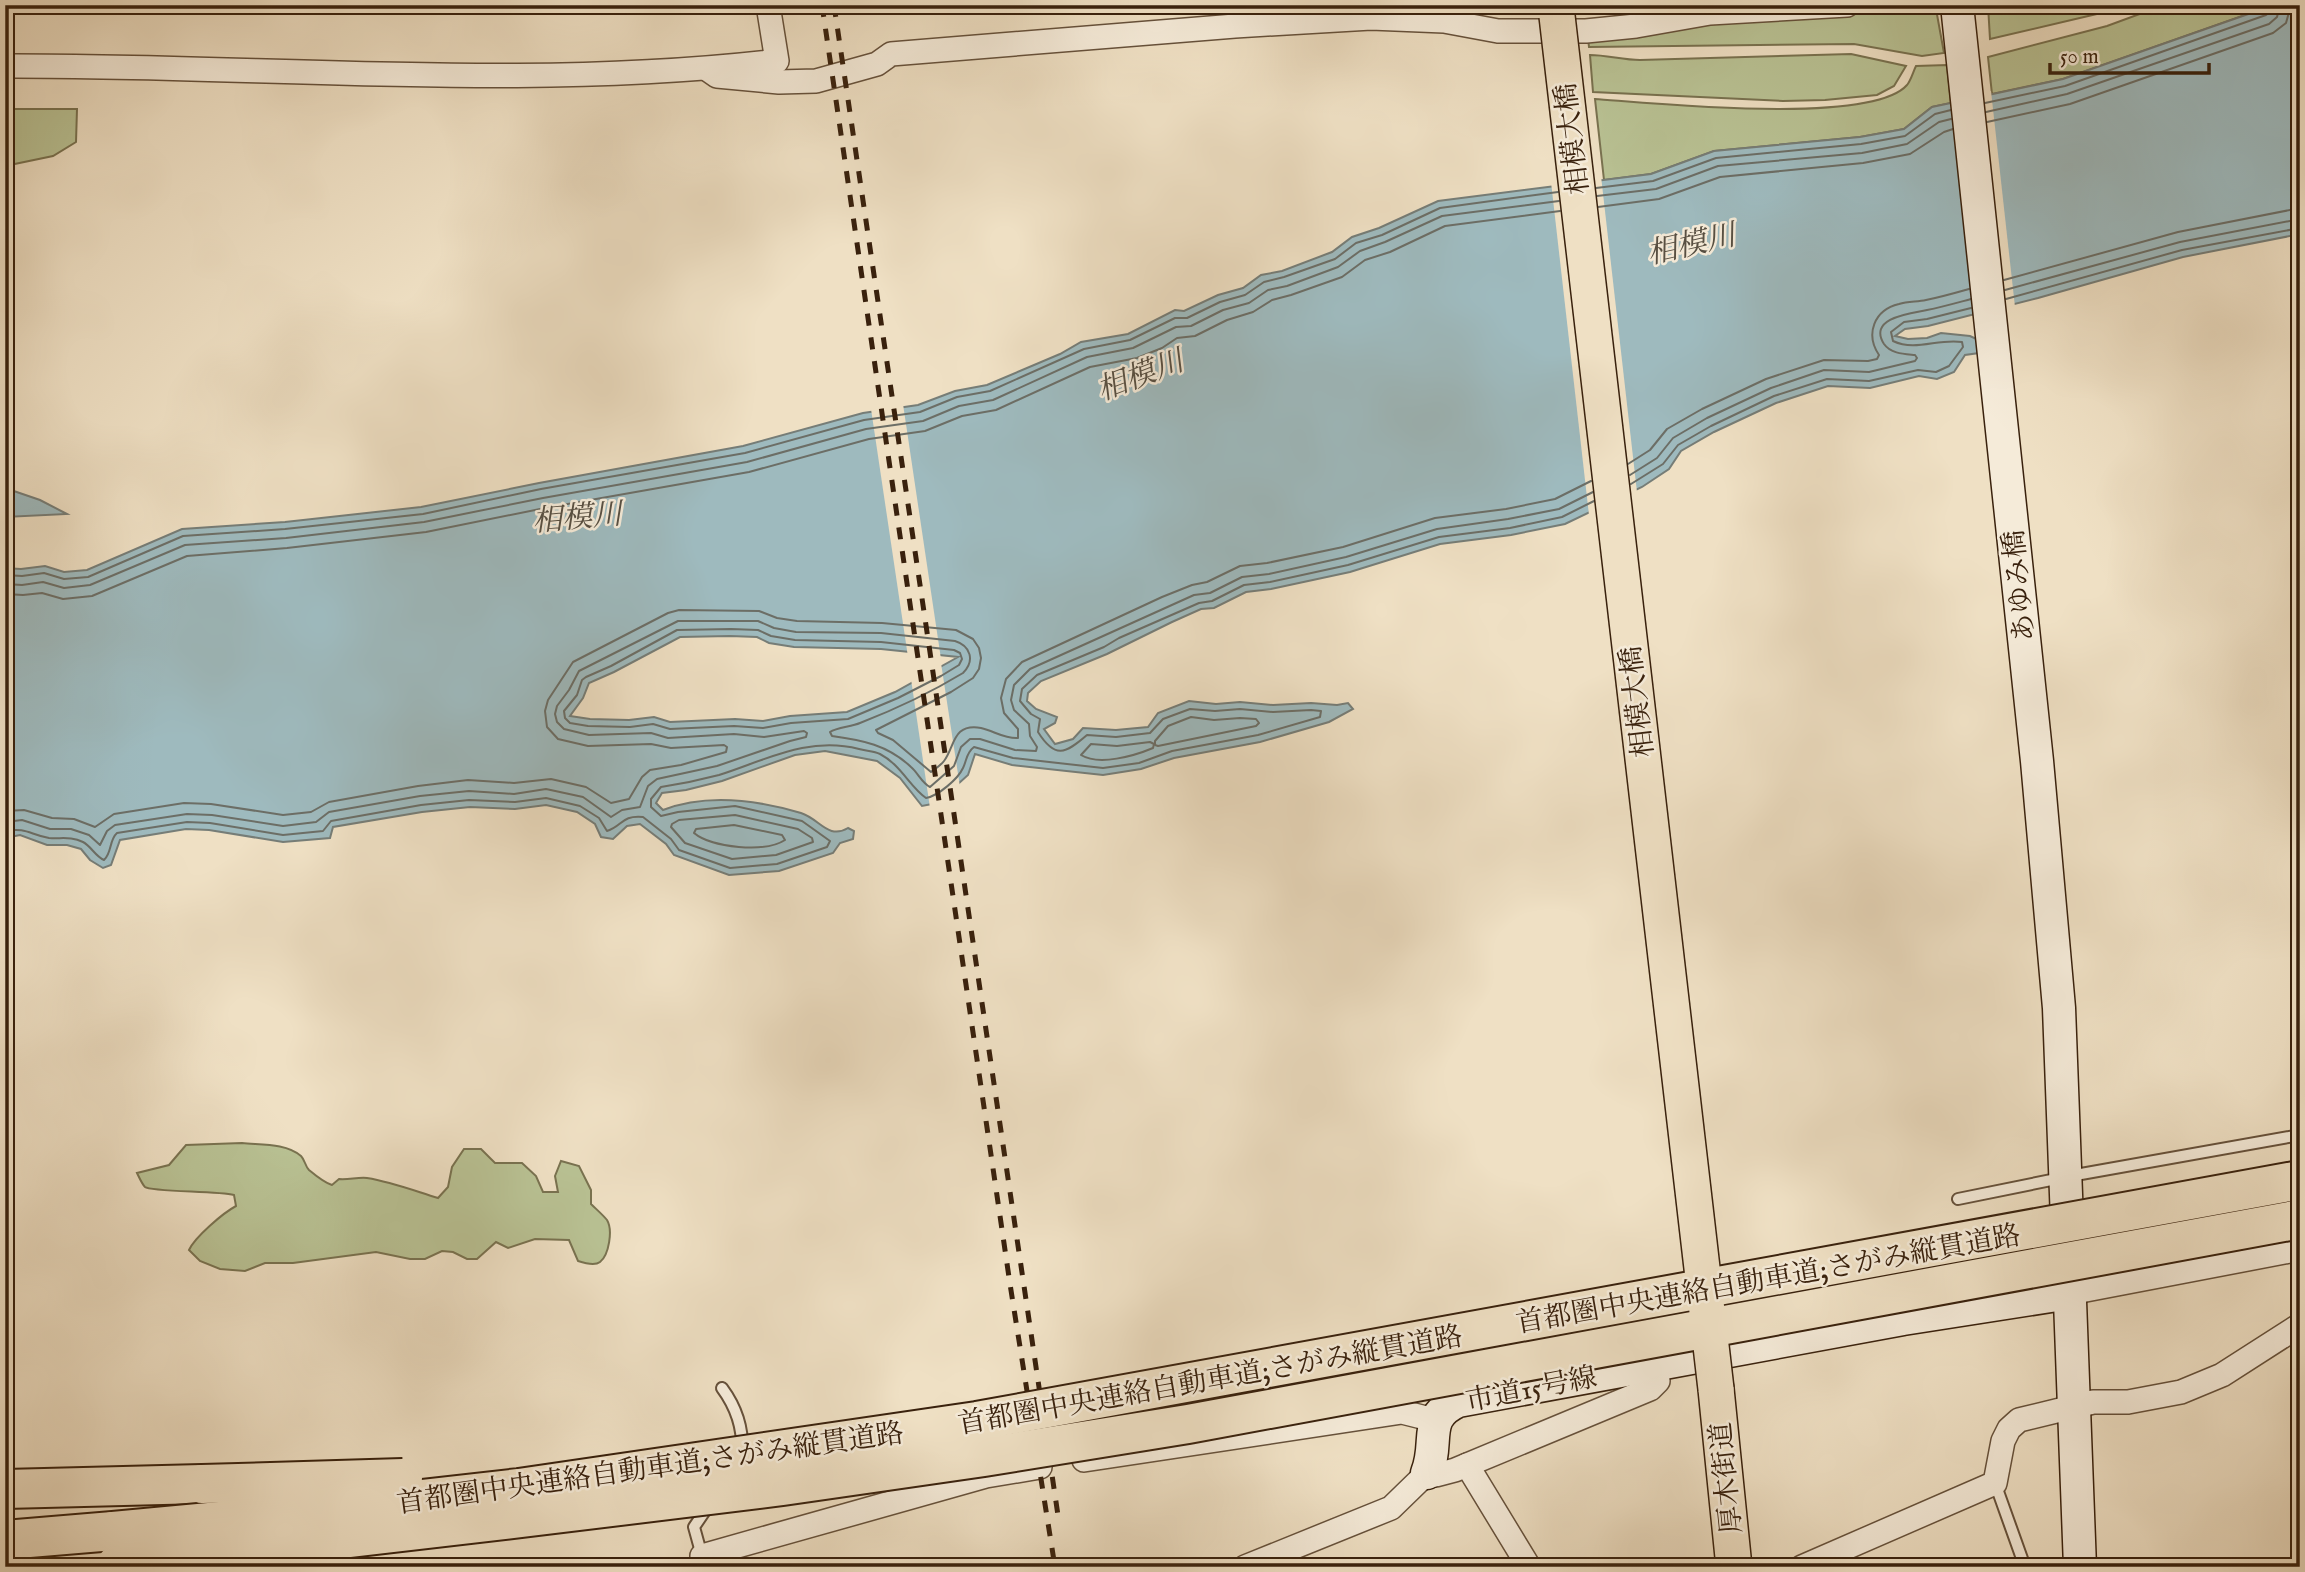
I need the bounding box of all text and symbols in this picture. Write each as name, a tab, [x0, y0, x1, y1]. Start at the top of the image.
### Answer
scale bar	[2050, 32, 2209, 76]
text: 50 m	[2060, 44, 2099, 71]
street label: 相模大橋	[1549, 81, 1598, 196]
water label: 相模川	[1643, 217, 1742, 275]
water label: 相模川	[1092, 342, 1192, 411]
water label: 相模川	[531, 496, 627, 542]
street label: あゆみ橋	[1997, 528, 2044, 643]
street label: 相模大橋	[1614, 644, 1663, 759]
street label: 首都圏中央連絡自動車道;さがみ縦貫道路	[1513, 1219, 2024, 1342]
street label: 首都圏中央連絡自動車道;さがみ縦貫道路	[955, 1320, 1466, 1443]
street label: 市道15号線	[1463, 1361, 1600, 1420]
street label: 首都圏中央連絡自動車道;さがみ縦貫道路	[394, 1417, 906, 1522]
street label: 厚木街道	[1704, 1420, 1751, 1535]

